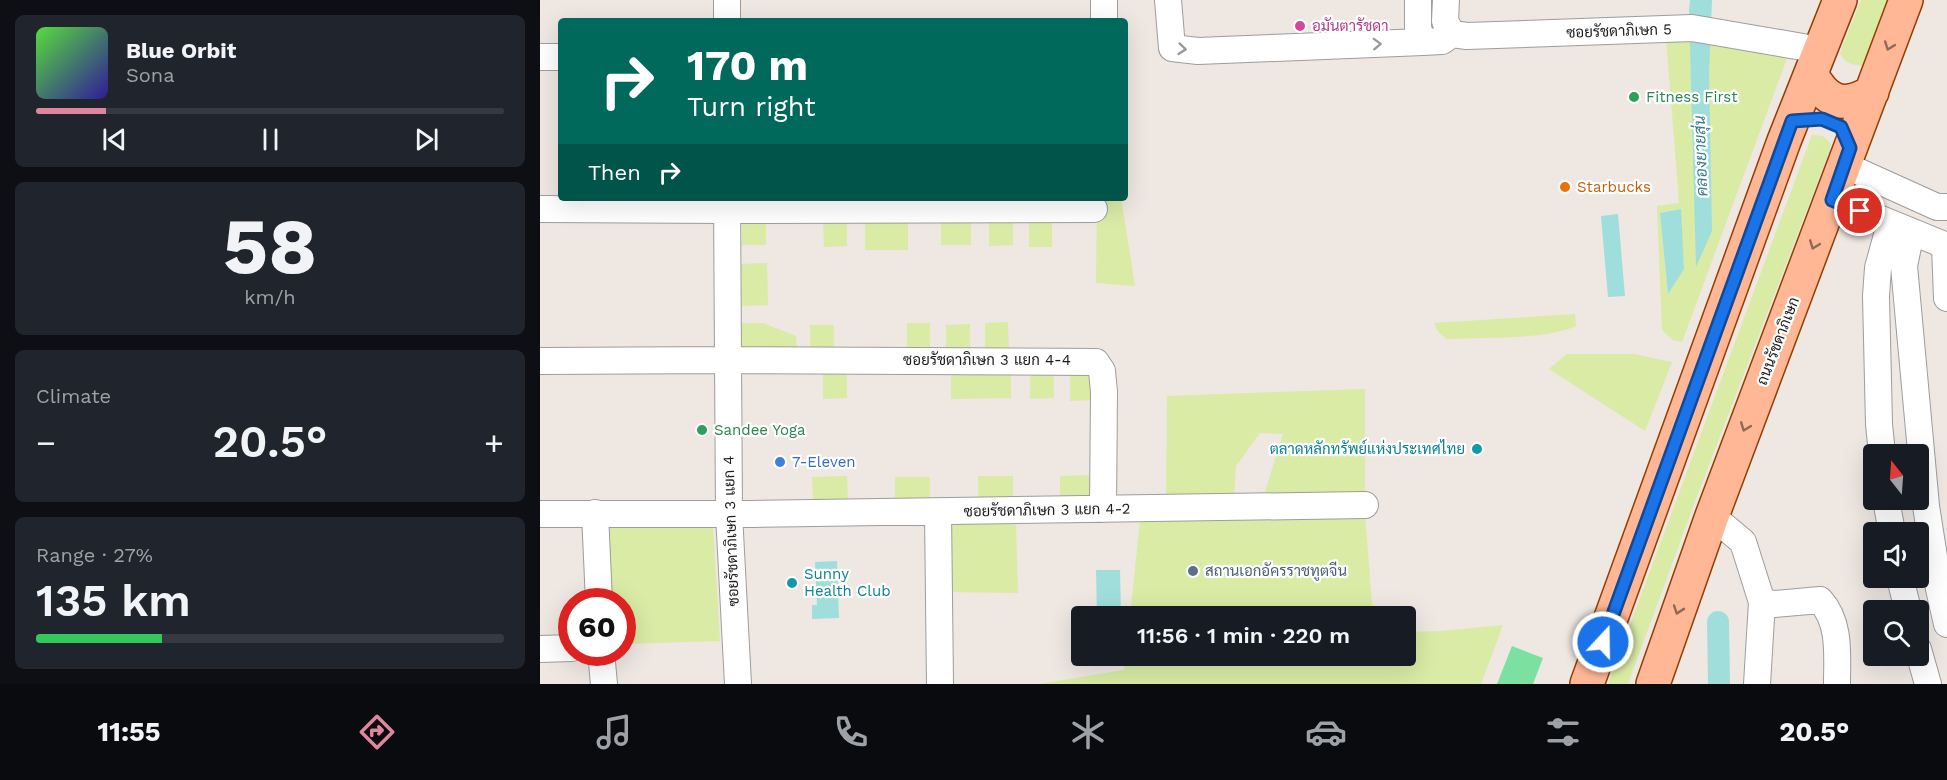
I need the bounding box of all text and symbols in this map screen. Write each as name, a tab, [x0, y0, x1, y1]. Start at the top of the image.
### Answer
place label: อมันตารัชดา	[1312, 17, 1388, 35]
marker: อมันตารัชดา	[1293, 19, 1307, 33]
street label: ซอยรัชดาภิเษก 5	[1566, 20, 1672, 42]
one-way arrow	[1372, 37, 1381, 50]
text: Blue Orbit	[126, 38, 236, 63]
one-way arrow	[1884, 40, 1896, 51]
text: 170 m	[687, 41, 808, 90]
icon: right	[588, 42, 666, 120]
one-way arrow	[1177, 42, 1187, 55]
text: Sona	[126, 63, 175, 87]
place label: Fitness First	[1646, 88, 1738, 106]
marker: Fitness First	[1627, 90, 1641, 104]
text: Turn right	[687, 91, 816, 123]
water label: คลองยายสุ่น	[1689, 115, 1713, 197]
icon: previous	[98, 123, 131, 156]
icon: pause	[254, 123, 287, 156]
icon: next	[410, 123, 443, 156]
icon: right	[653, 156, 686, 189]
text: Then	[588, 160, 641, 185]
place label: Starbucks	[1577, 178, 1651, 196]
marker: Starbucks	[1558, 180, 1572, 194]
pin	[1834, 185, 1885, 236]
icon: arrive	[1843, 194, 1876, 227]
text: 58	[223, 200, 317, 292]
one-way arrow	[1809, 239, 1821, 250]
text: km/h	[244, 285, 296, 309]
street label: ถนนรัชดาภิเษก	[1753, 294, 1803, 388]
street label: ซอยรัชดาภิเษก 3 แยก 4-4	[903, 351, 1071, 369]
text: Climate	[36, 384, 111, 408]
text: 20.5°	[212, 415, 328, 468]
place label: Sandee Yoga	[714, 421, 806, 439]
one-way arrow	[1740, 421, 1752, 432]
text: −	[36, 423, 56, 462]
text: +	[484, 423, 504, 462]
marker: Sandee Yoga	[695, 423, 709, 437]
place label: ตลาดหลักทรัพย์แห่งประเทศไทย	[1270, 439, 1465, 458]
marker: ตลาดหลักทรัพย์แห่งประเทศไทย	[1470, 442, 1484, 456]
north arrow	[1863, 444, 1929, 510]
map controls	[1863, 444, 1929, 666]
place label: 7-Eleven	[792, 453, 856, 471]
street label: ซอยรัชดาภิเษก 3 แยก 4	[719, 455, 743, 607]
marker: 7-Eleven	[773, 455, 787, 469]
street label: ซอยรัชดาภิเษก 3 แยก 4-2	[963, 500, 1131, 520]
button: sound	[1863, 522, 1929, 588]
text: Range · 27%	[36, 543, 153, 567]
place label: สถานเอกอัครราชทูตจีน	[1205, 561, 1347, 581]
marker: สถานเอกอัครราชทูตจีน	[1186, 564, 1200, 578]
place label: Sunny Health Club	[804, 565, 891, 600]
text: 135 km	[36, 574, 191, 627]
marker: Sunny Health Club	[785, 576, 799, 590]
speed limit sign: 60	[558, 588, 636, 666]
button: search	[1863, 600, 1929, 666]
one-way arrow	[1672, 604, 1685, 615]
position arrow	[1571, 610, 1635, 674]
text: 11:56 · 1 min · 220 m	[1137, 623, 1350, 648]
icon: directions	[356, 711, 398, 753]
icon: music	[593, 711, 635, 753]
icon: phone	[830, 711, 872, 753]
icon: climate	[1067, 711, 1109, 753]
icon: car	[1305, 711, 1347, 753]
icon: filters	[1542, 711, 1584, 753]
text: 11:55	[98, 716, 161, 748]
text: 20.5°	[1779, 716, 1849, 748]

